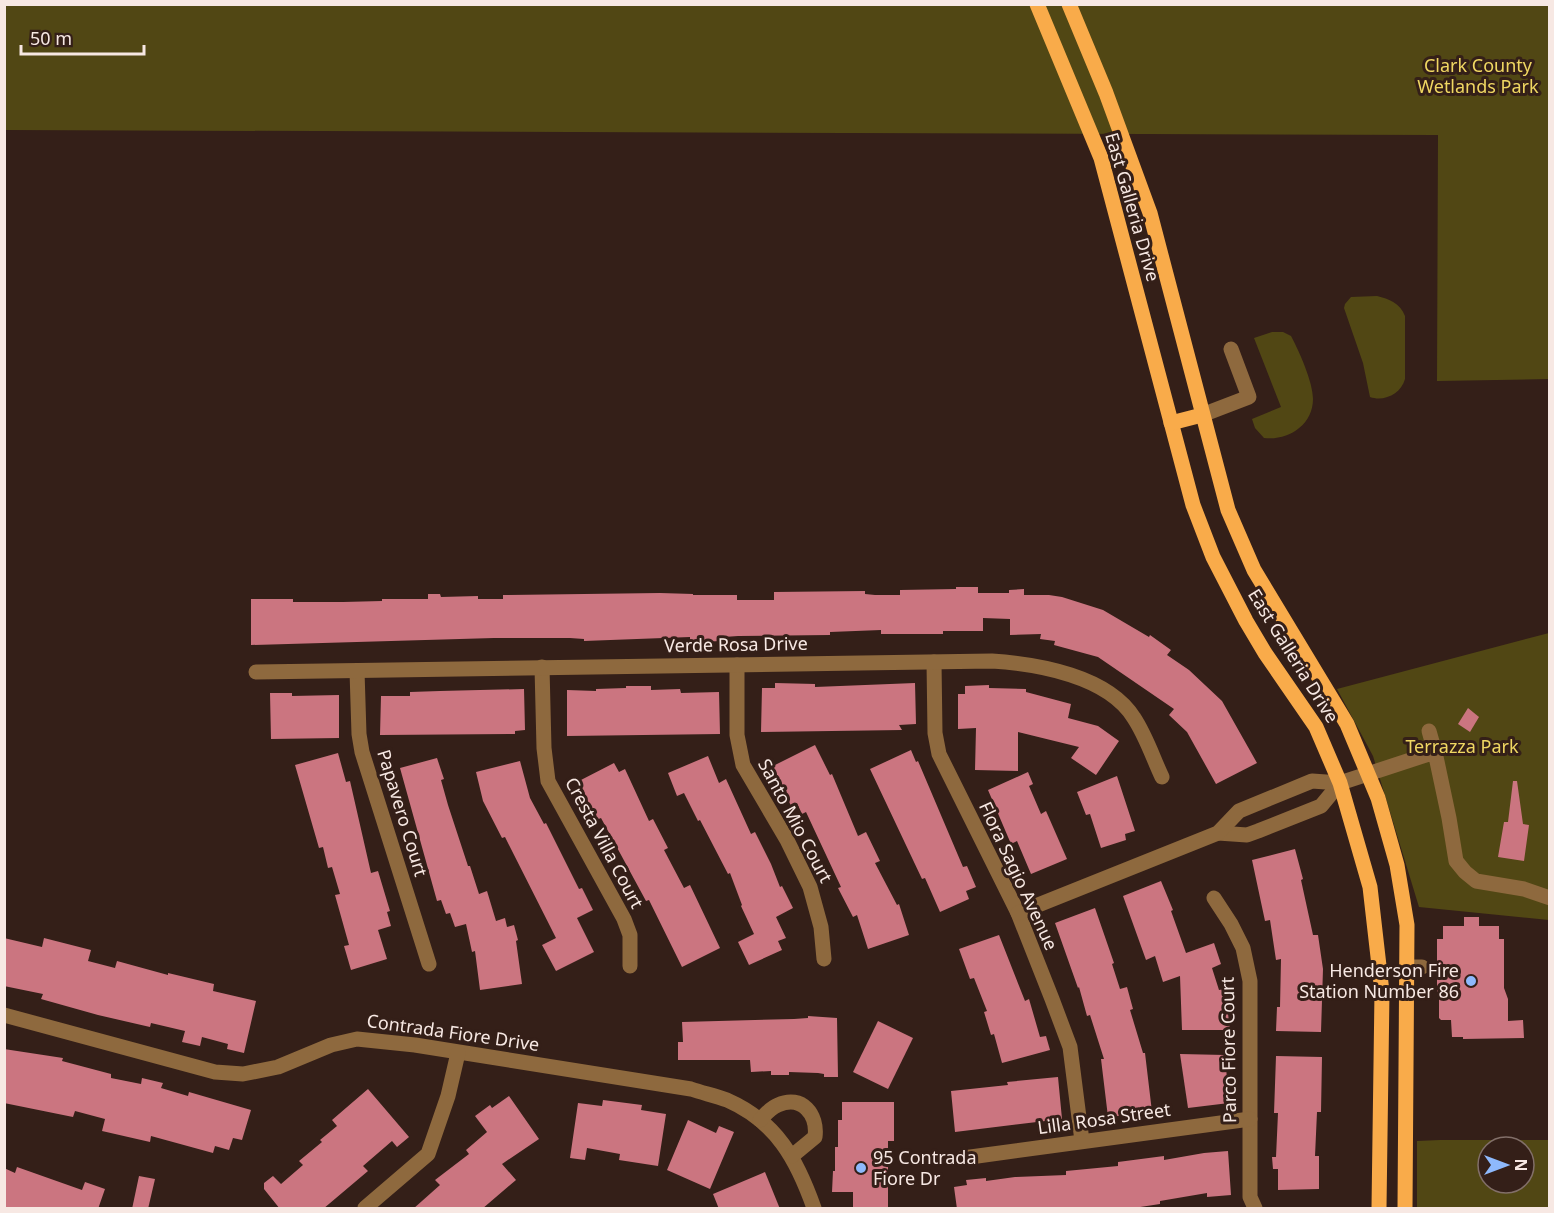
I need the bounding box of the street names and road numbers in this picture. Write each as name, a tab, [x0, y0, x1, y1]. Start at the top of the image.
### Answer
street label: East Galleria Drive	[1100, 129, 1166, 284]
street label: East Galleria Drive	[1243, 584, 1345, 727]
street label: Verde Rosa Drive	[664, 631, 808, 657]
street label: Papavero Court	[372, 746, 434, 880]
street label: Santo Mio Court	[753, 754, 839, 887]
street label: Cresta Villa Court	[560, 773, 650, 913]
street label: Flora Sagio Avenue	[974, 797, 1064, 954]
street label: Parco Fiore Court	[1215, 976, 1241, 1123]
street label: Contrada Fiore Drive	[365, 1008, 541, 1056]
street label: Lilla Rosa Street	[1036, 1097, 1172, 1139]

